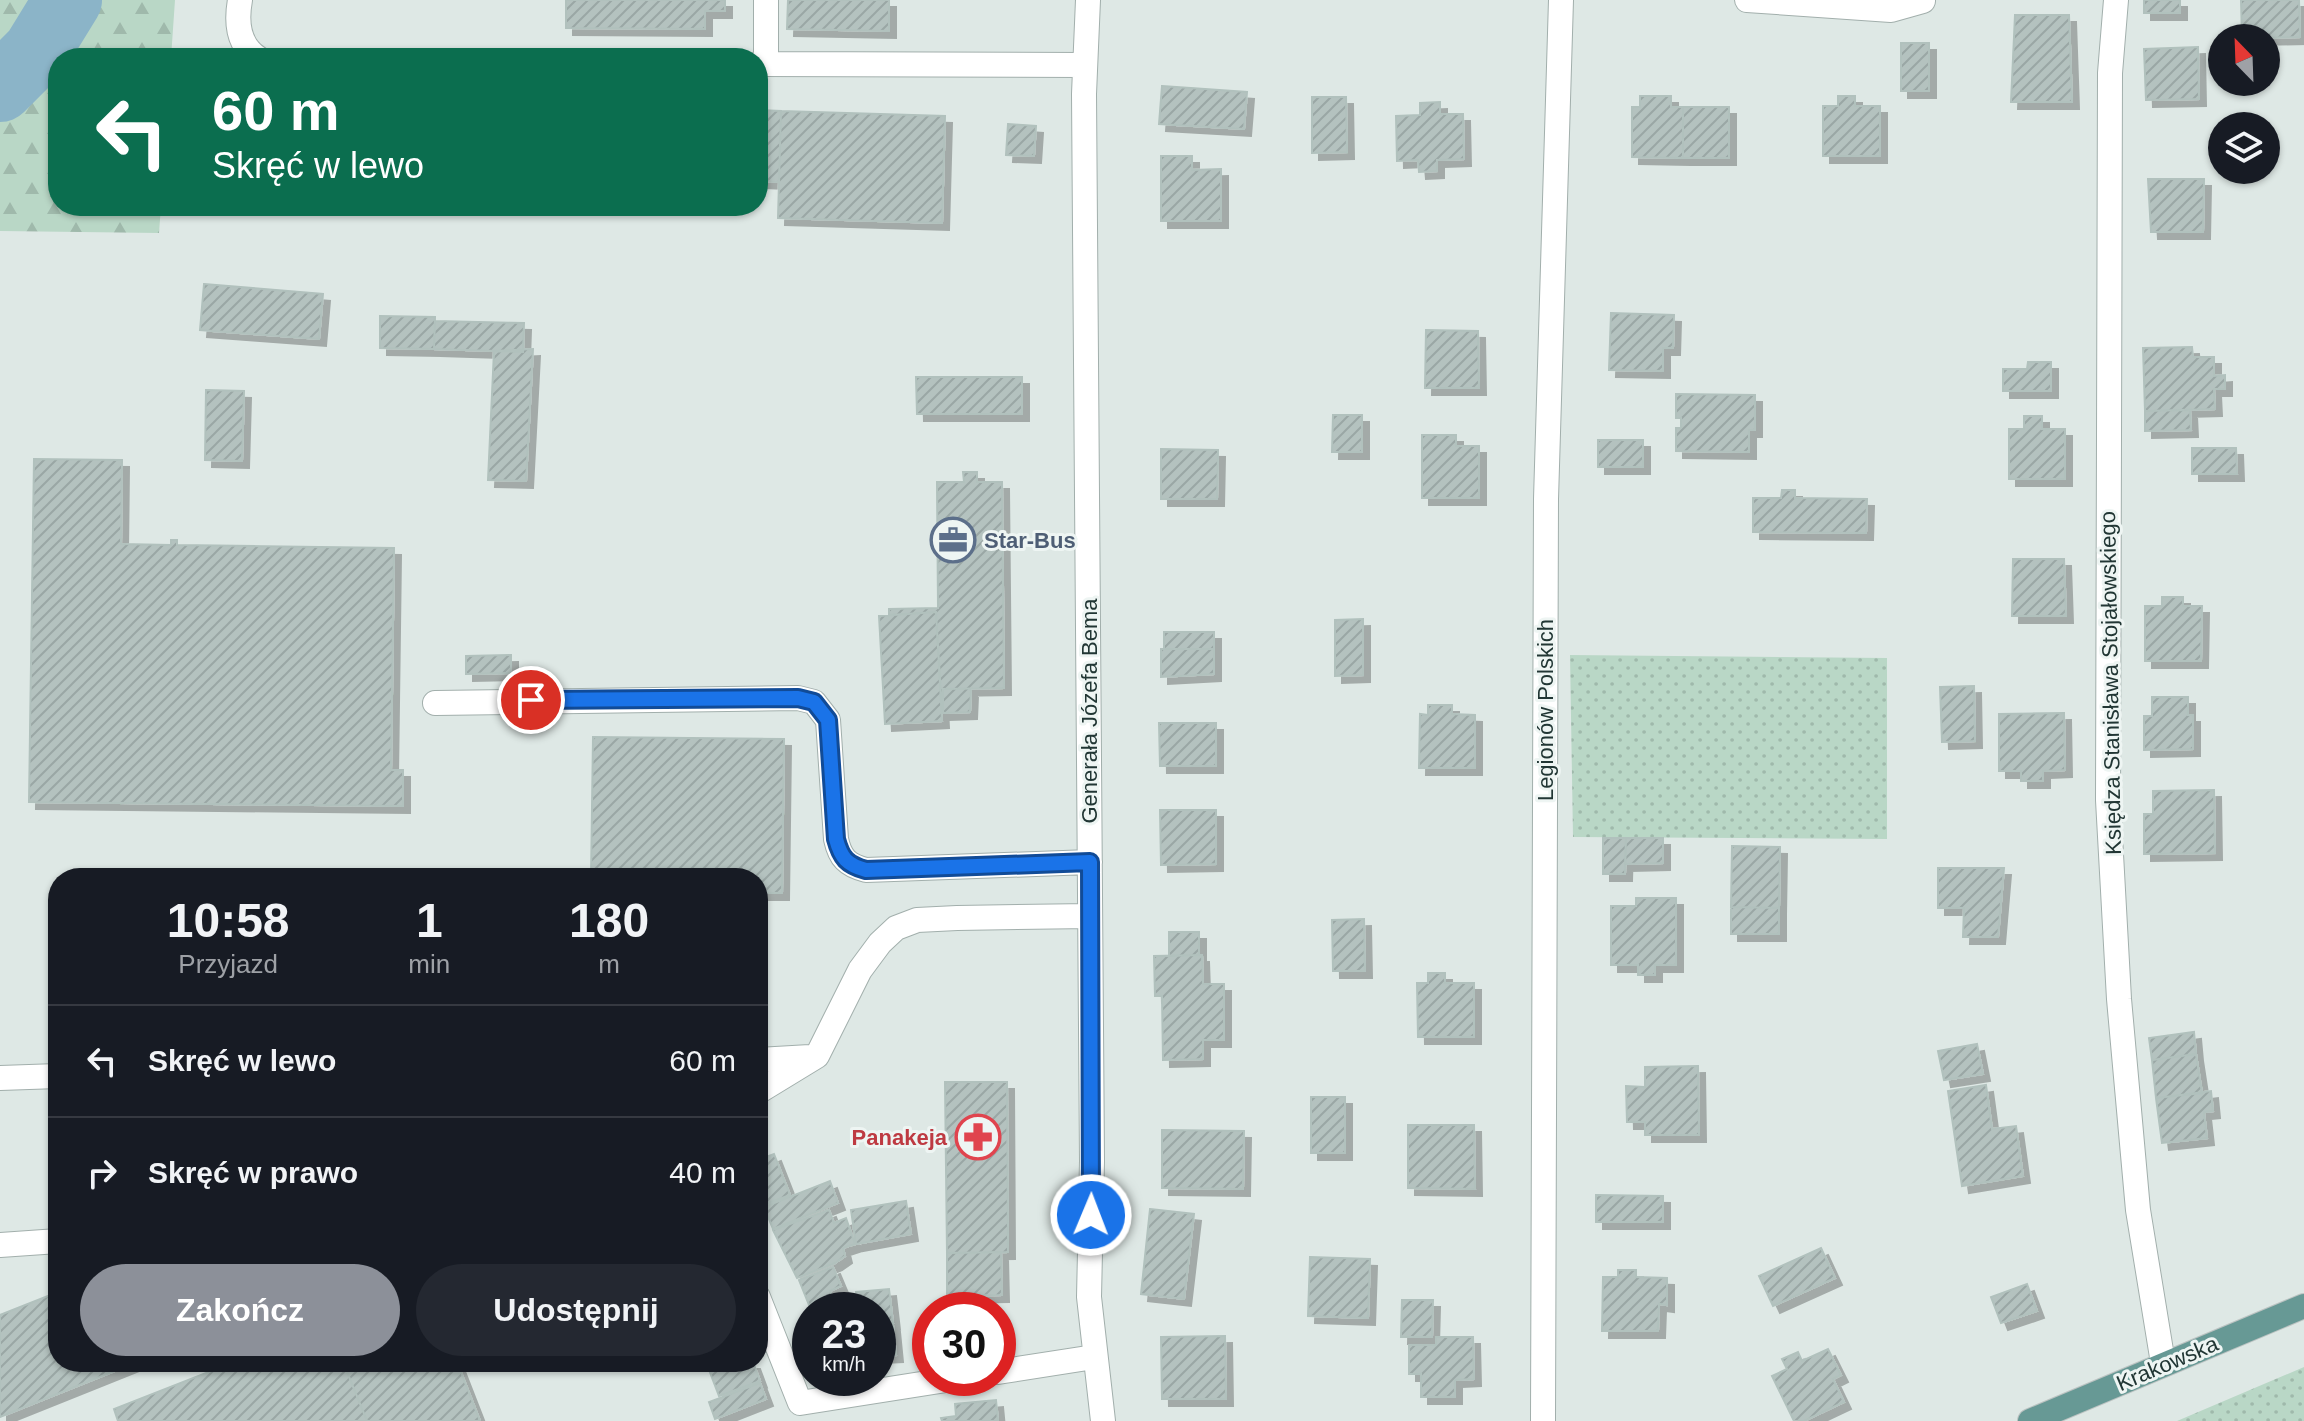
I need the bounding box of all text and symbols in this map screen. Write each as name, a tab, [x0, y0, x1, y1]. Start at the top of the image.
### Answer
north arrow	[2208, 24, 2280, 96]
map controls	[2208, 24, 2280, 184]
text: 60 m	[212, 79, 340, 142]
icon: left	[80, 80, 184, 184]
button: layers	[2208, 112, 2280, 184]
text: Skręć w lewo	[212, 145, 424, 186]
street label: Księdza Stanisława Stojałowskiego	[2095, 511, 2126, 855]
office icon: Star-Bus	[929, 516, 977, 564]
place label: Star-Bus	[984, 528, 1076, 553]
street label: Generała Józefa Bema	[1077, 598, 1102, 824]
street label: Legionów Polskich	[1533, 619, 1558, 801]
pin	[497, 666, 565, 734]
icon: arrive	[509, 678, 553, 722]
text: 10:58	[167, 894, 290, 947]
text: 1	[416, 894, 443, 947]
text: 180	[569, 894, 649, 947]
text: Przyjazd	[178, 949, 278, 979]
text: min	[408, 949, 450, 979]
text: m	[598, 949, 620, 979]
icon: left	[80, 1039, 124, 1083]
text: Skręć w lewo	[148, 1044, 336, 1077]
text: 60 m	[669, 1044, 736, 1077]
pharmacy icon: Panakeja	[954, 1113, 1002, 1161]
place label: Panakeja	[852, 1125, 948, 1150]
icon: right	[80, 1151, 124, 1195]
text: Skręć w prawo	[148, 1156, 358, 1189]
text: 40 m	[669, 1156, 736, 1189]
position arrow	[1049, 1173, 1133, 1257]
button: Zakończ	[80, 1264, 400, 1356]
button: Udostępnij	[416, 1264, 736, 1356]
speed limit sign: 30	[912, 1292, 1016, 1396]
text: 23	[822, 1312, 866, 1356]
street label: Krakowska	[2113, 1331, 2222, 1396]
text: km/h	[822, 1353, 866, 1375]

